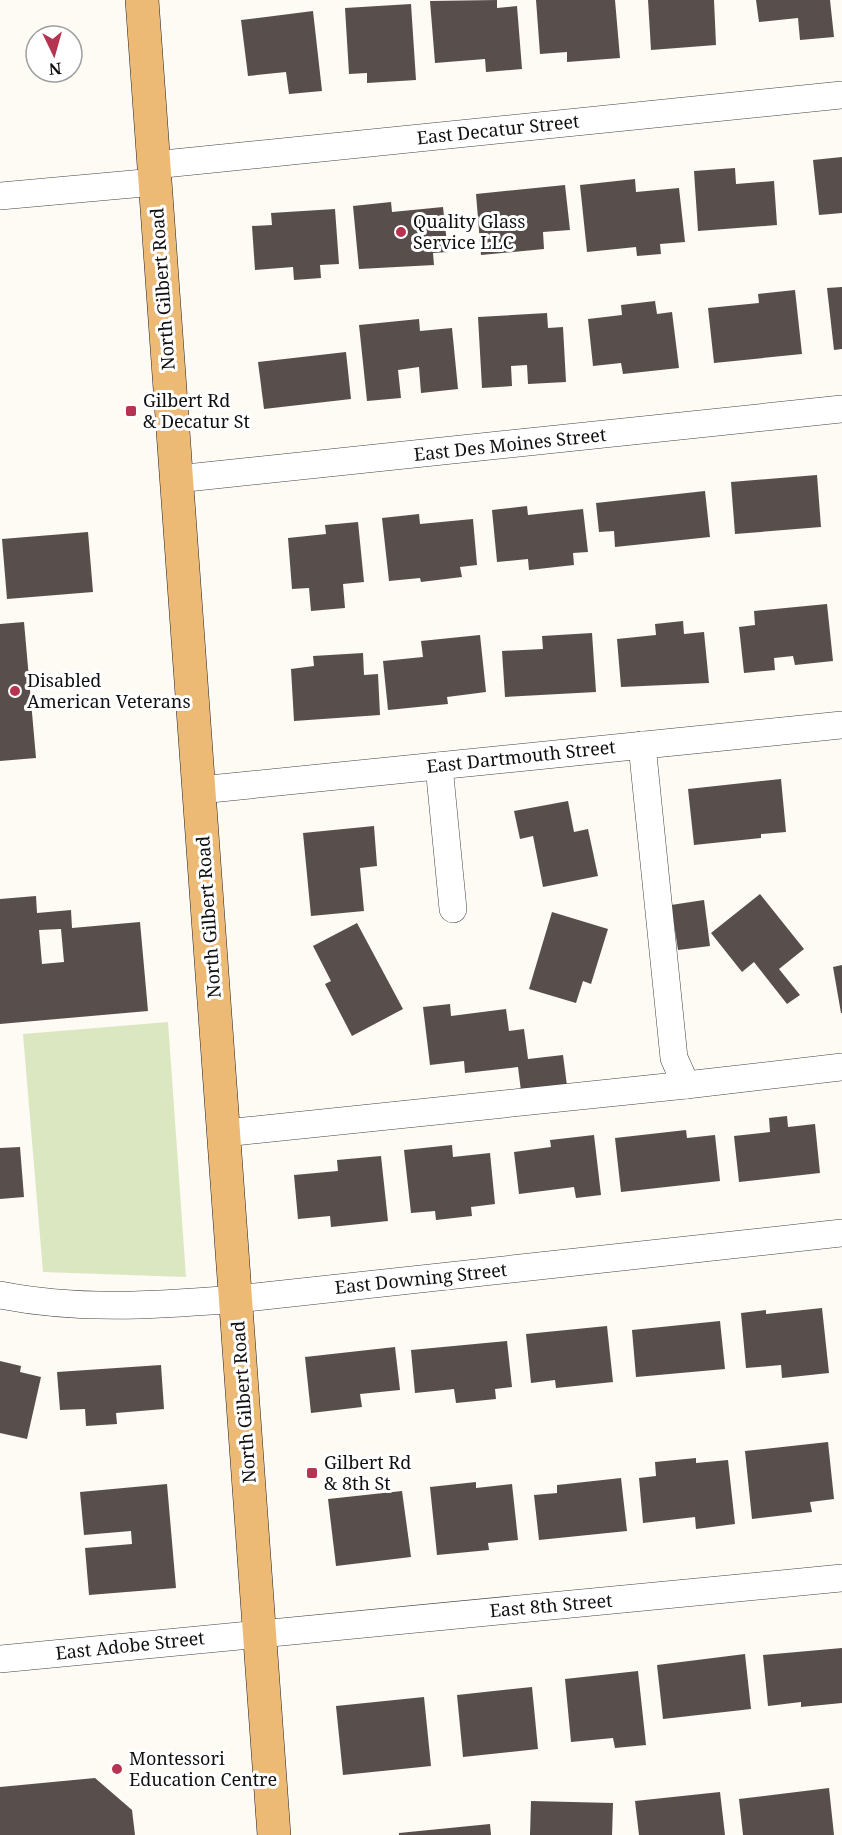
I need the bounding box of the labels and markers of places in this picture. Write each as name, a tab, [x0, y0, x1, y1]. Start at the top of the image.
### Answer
place label: Quality Glass Service LLC	[413, 209, 525, 254]
marker: Quality Glass Service LLC	[394, 225, 408, 239]
place label: Gilbert Rd & Decatur St	[143, 388, 250, 433]
marker: Gilbert Rd & Decatur St	[124, 404, 138, 418]
place label: Disabled American Veterans	[27, 668, 191, 713]
marker: Disabled American Veterans	[8, 684, 22, 698]
place label: Gilbert Rd & 8th St	[324, 1450, 411, 1495]
marker: Gilbert Rd & 8th St	[305, 1466, 319, 1480]
place label: Montessori Education Centre	[129, 1746, 277, 1791]
marker: Montessori Education Centre	[110, 1762, 124, 1776]

